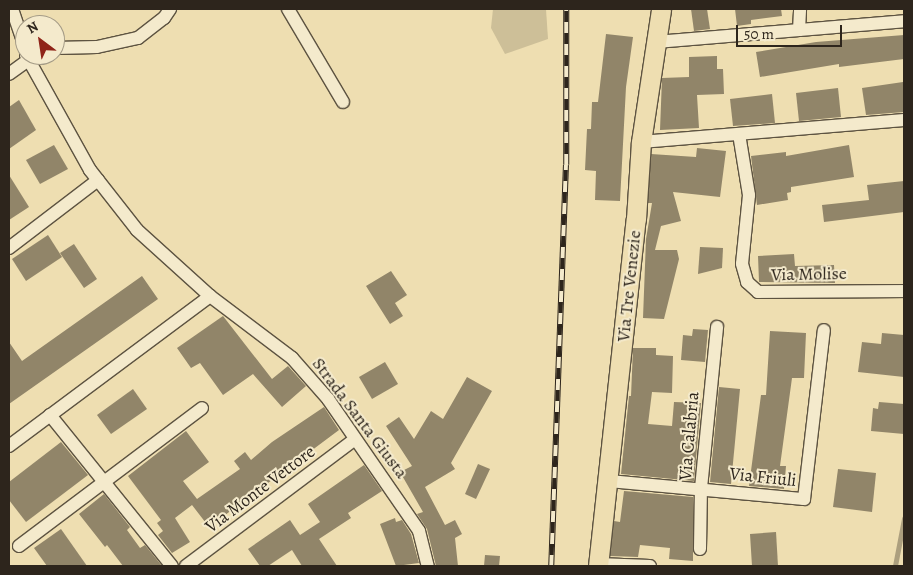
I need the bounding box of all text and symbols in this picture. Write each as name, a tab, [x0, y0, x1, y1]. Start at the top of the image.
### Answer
north arrow	[15, 15, 65, 65]
scale bar	[738, 15, 844, 47]
text: N	[23, 17, 42, 38]
text: 50 m	[744, 24, 774, 44]
street label: Via Tre Venezie	[612, 229, 646, 343]
street label: Via Molise	[771, 263, 847, 285]
street label: Strada Santa Giusta	[308, 353, 412, 483]
street label: Via Calabria	[674, 391, 704, 481]
street label: Via Monte Vettore	[201, 441, 319, 537]
street label: Via Friuli	[728, 463, 798, 491]

